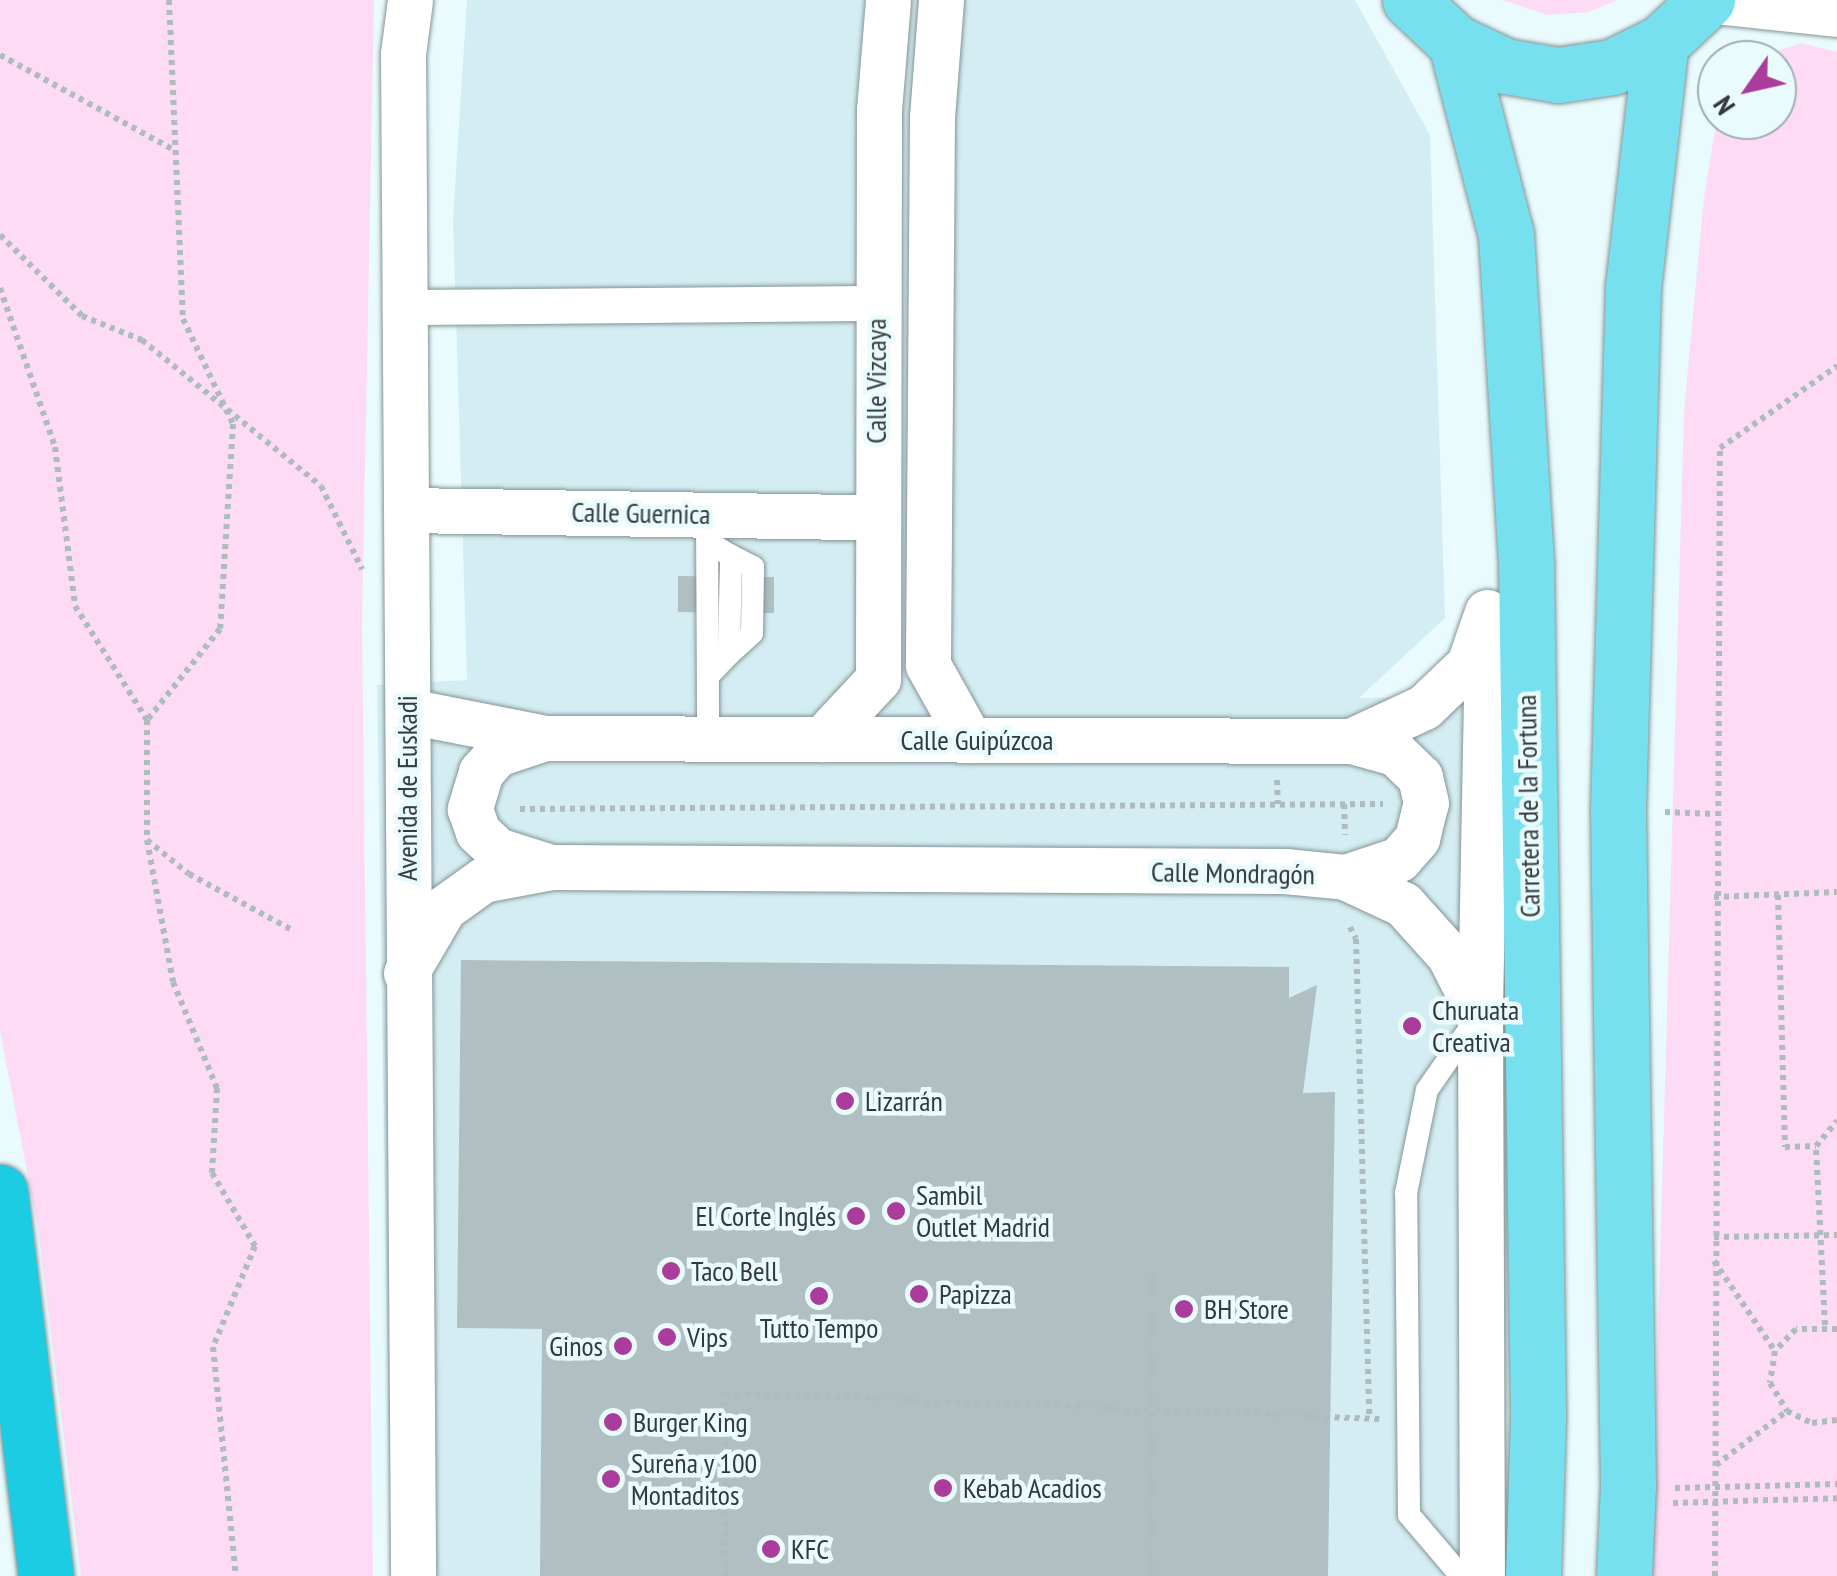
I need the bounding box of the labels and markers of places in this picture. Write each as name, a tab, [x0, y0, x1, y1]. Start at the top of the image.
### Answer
place label: Churuata Creativa	[1432, 993, 1519, 1059]
marker: Churuata Creativa	[1401, 1015, 1423, 1037]
place label: Lizarrán	[865, 1084, 943, 1118]
marker: Lizarrán	[834, 1090, 856, 1112]
place label: Sambil Outlet Madrid	[916, 1178, 1050, 1244]
place label: El Corte Inglés	[696, 1199, 836, 1233]
marker: Sambil Outlet Madrid	[885, 1200, 907, 1222]
marker: El Corte Inglés	[845, 1205, 867, 1227]
place label: Taco Bell	[691, 1254, 778, 1288]
marker: Taco Bell	[660, 1260, 682, 1282]
place label: Papizza	[939, 1277, 1012, 1311]
marker: Papizza	[908, 1283, 930, 1305]
marker: Tutto Tempo	[808, 1285, 830, 1307]
place label: BH Store	[1204, 1292, 1289, 1326]
marker: BH Store	[1173, 1298, 1195, 1320]
place label: Tutto Tempo	[759, 1311, 879, 1345]
place label: Vips	[687, 1320, 728, 1354]
marker: Vips	[656, 1326, 678, 1348]
place label: Ginos	[549, 1329, 603, 1363]
marker: Ginos	[612, 1335, 634, 1357]
place label: Burger King	[633, 1405, 748, 1439]
marker: Burger King	[602, 1411, 624, 1433]
place label: Sureña y 100 Montaditos	[631, 1446, 758, 1512]
marker: Sureña y 100 Montaditos	[600, 1468, 622, 1490]
place label: Kebab Acadios	[963, 1471, 1103, 1505]
marker: Kebab Acadios	[932, 1477, 954, 1499]
place label: KFC	[791, 1532, 829, 1566]
marker: KFC	[760, 1538, 782, 1560]

